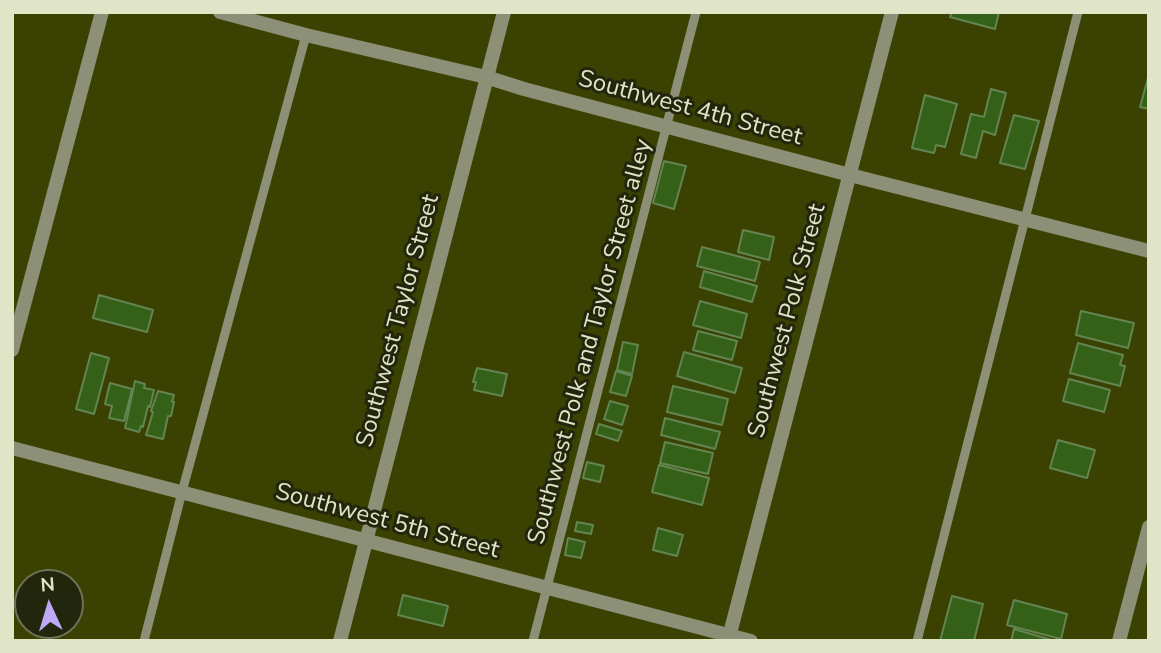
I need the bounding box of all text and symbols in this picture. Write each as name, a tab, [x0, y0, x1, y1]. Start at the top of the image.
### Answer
street label: Southwest 4th Street	[575, 65, 805, 153]
street label: Southwest Polk and Taylor Street alley	[523, 136, 659, 548]
street label: Southwest Taylor Street	[351, 192, 447, 450]
street label: Southwest Polk Street	[743, 201, 833, 441]
street label: Southwest 5th Street	[272, 478, 502, 566]
north arrow	[14, 569, 84, 639]
text: N	[40, 572, 56, 599]

